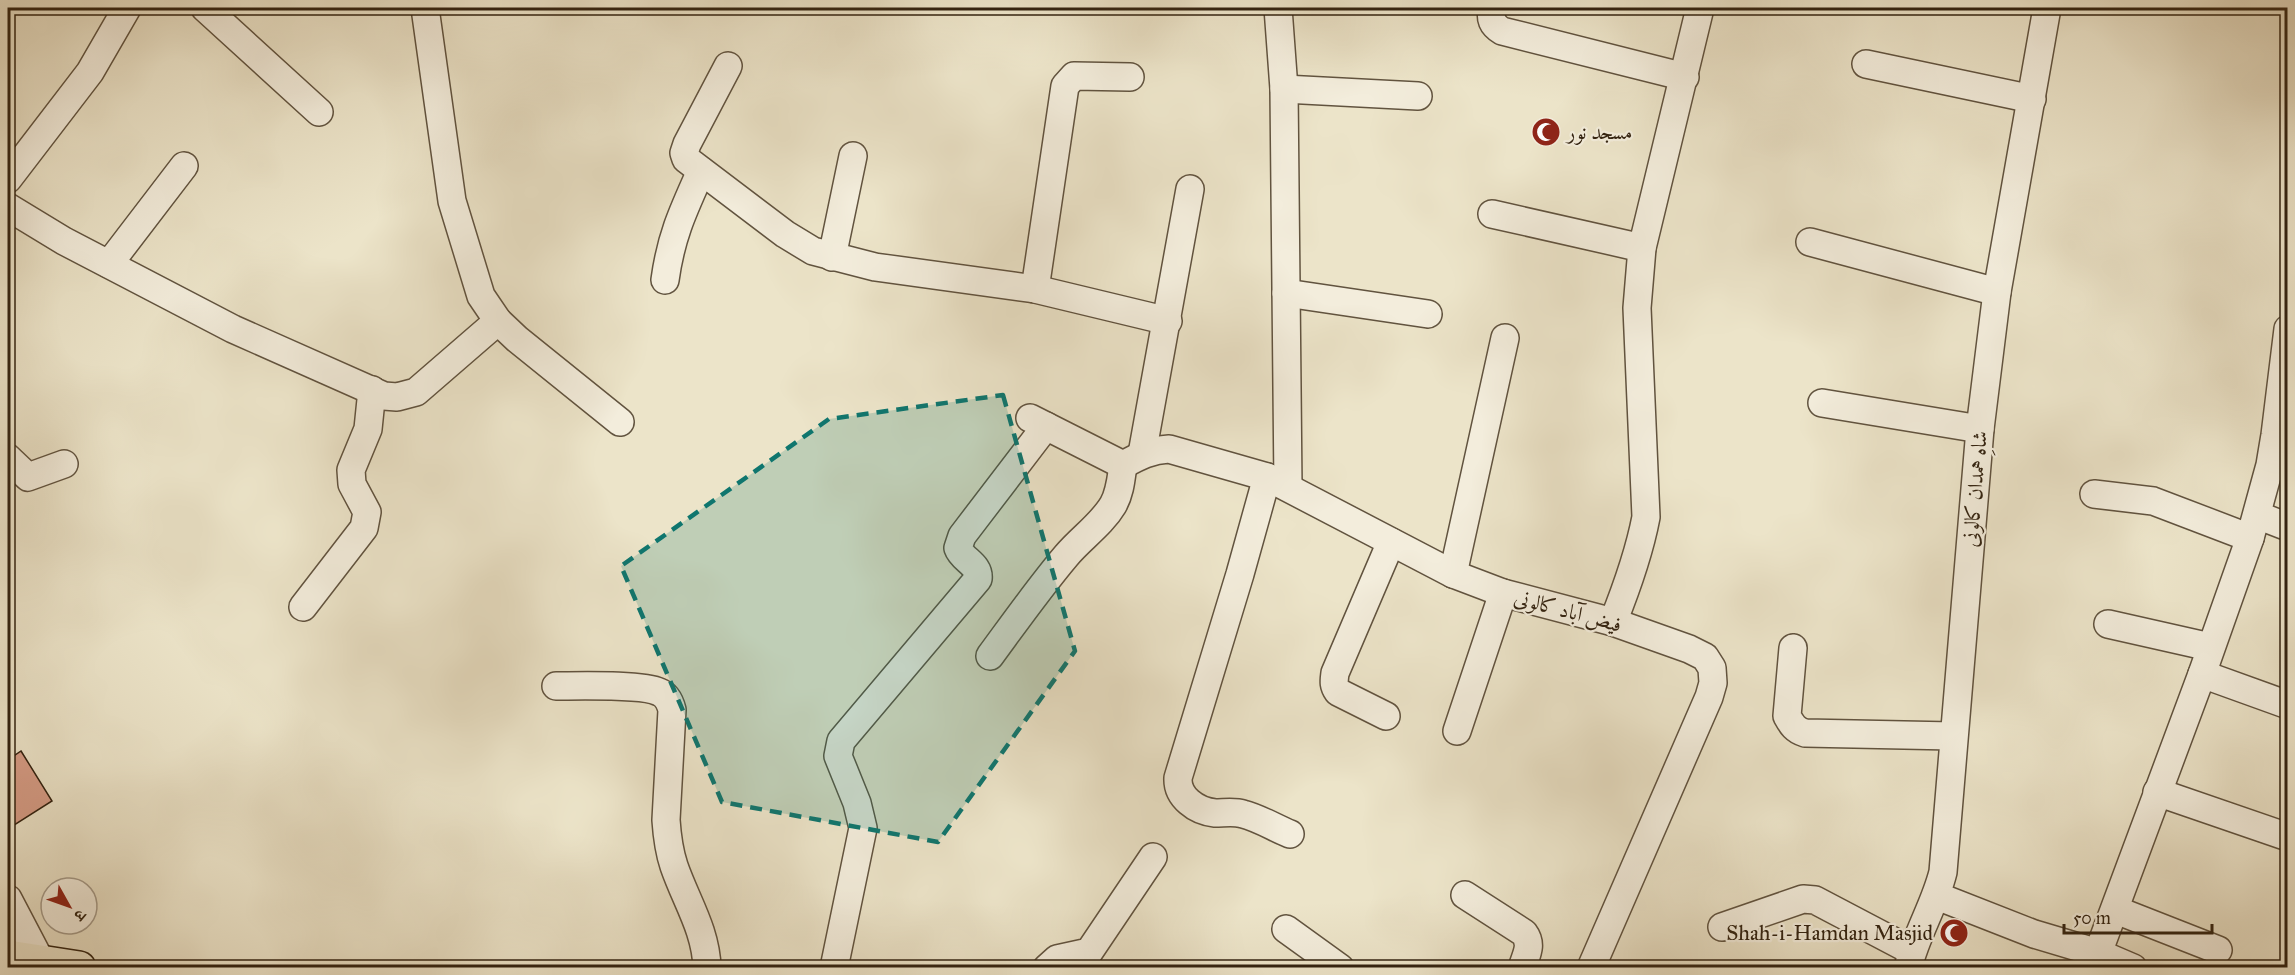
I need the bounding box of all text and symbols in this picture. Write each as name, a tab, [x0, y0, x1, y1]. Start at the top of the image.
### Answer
mosque icon: مسجد نور	[1530, 116, 1562, 148]
place label: مسجد نور	[1565, 119, 1632, 145]
street label: شاہِ ہمدان کالونی	[1957, 430, 1998, 549]
street label: فیض آباد کالونی	[1511, 584, 1625, 639]
north arrow	[39, 876, 99, 936]
scale bar	[2064, 897, 2212, 935]
text: उ	[69, 905, 91, 926]
text: 50 m	[2073, 907, 2111, 929]
mosque icon: Shah-i-Hamdan Masjid	[1938, 917, 1970, 949]
place label: Shah-i-Hamdan Masjid	[1726, 920, 1933, 946]

